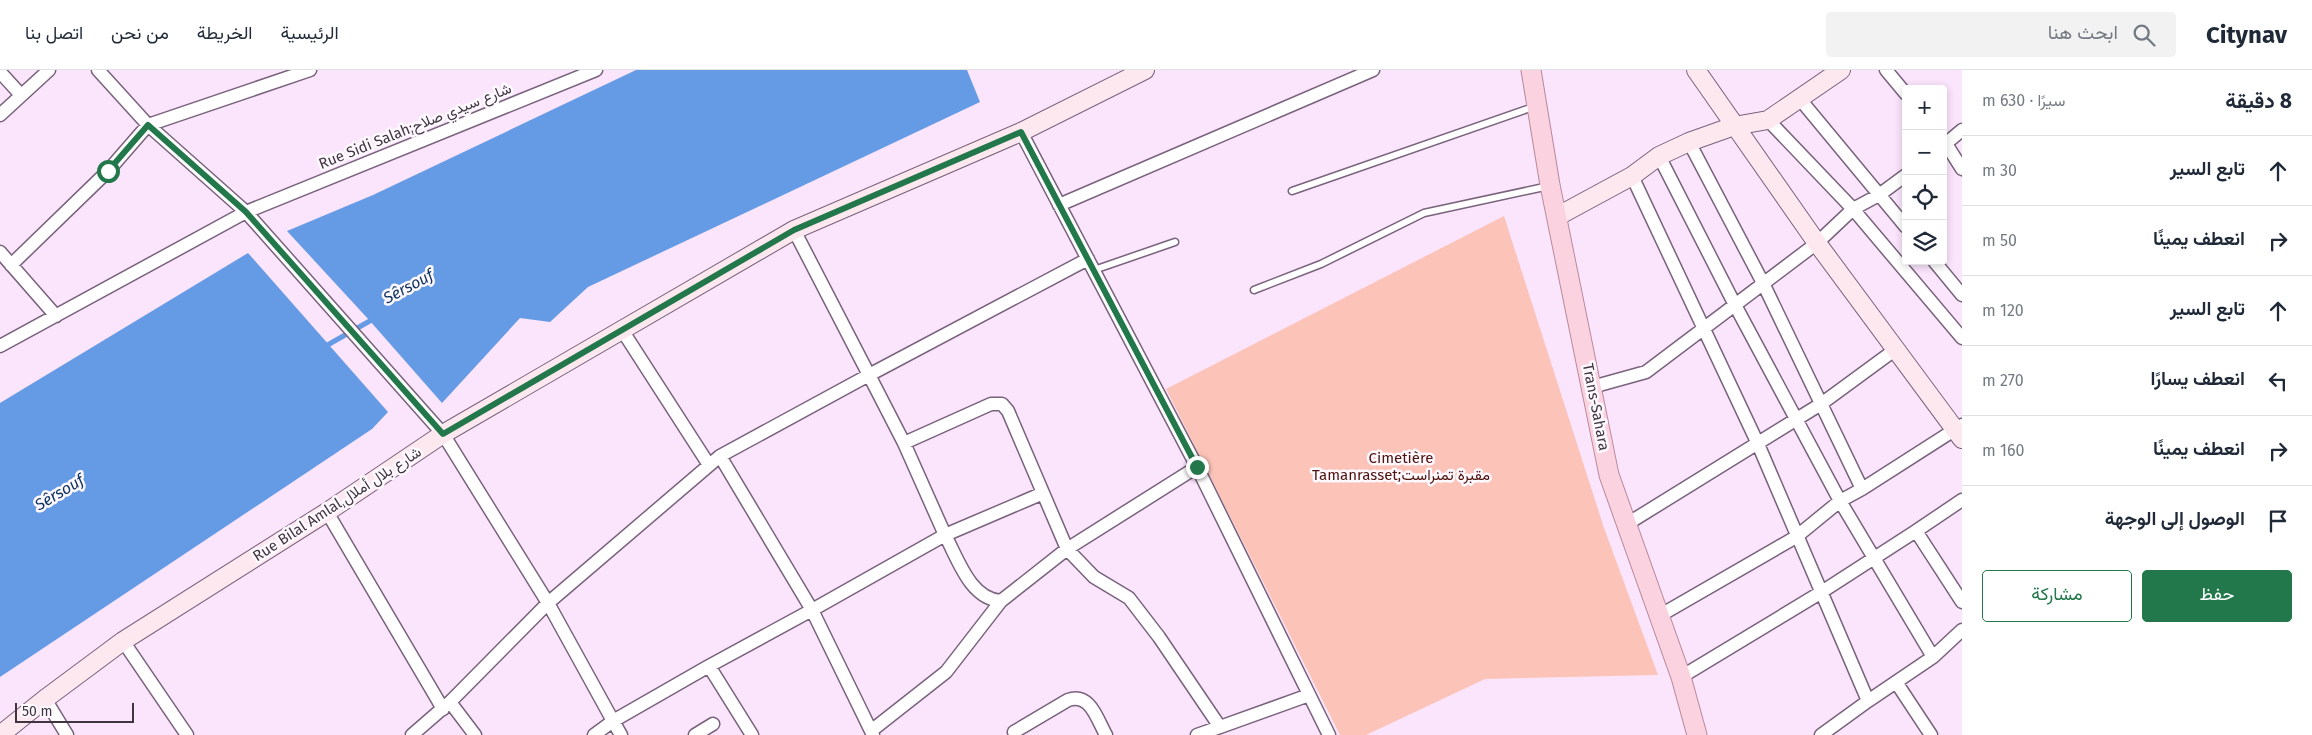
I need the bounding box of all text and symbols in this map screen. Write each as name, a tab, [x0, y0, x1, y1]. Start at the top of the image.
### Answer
search box	[1826, 12, 2176, 57]
text: ابحث هنا	[2048, 21, 2118, 44]
icon: search	[2130, 21, 2158, 49]
text: Citynav	[2206, 21, 2287, 49]
text: اتصل بنا	[25, 22, 83, 44]
text: من نحن	[111, 22, 169, 44]
text: الخريطة	[197, 22, 253, 44]
text: الرئيسية	[281, 22, 339, 44]
street label: Rue Sidi Salah;شارع سيدي صلاح	[316, 79, 516, 177]
map controls	[1902, 85, 1947, 265]
button: +	[1902, 85, 1947, 130]
text: 8 دقيقة	[2225, 88, 2292, 114]
text: سيرًا · 630 m	[1982, 91, 2065, 110]
button: −	[1902, 130, 1947, 175]
text: تابع السير	[2170, 157, 2245, 180]
icon: ahead	[2264, 157, 2292, 185]
route start	[97, 160, 120, 183]
text: 30 m	[1982, 161, 2017, 180]
button: locate	[1902, 175, 1947, 220]
button: layers	[1902, 220, 1947, 265]
text: انعطف يمينًا	[2153, 227, 2245, 250]
icon: right	[2264, 227, 2292, 255]
text: 50 m	[1982, 231, 2017, 250]
water label: Sêrsouf	[379, 264, 439, 308]
text: تابع السير	[2170, 297, 2245, 320]
icon: ahead	[2264, 297, 2292, 325]
text: 120 m	[1982, 301, 2024, 320]
street label: Trans-Sahara	[1579, 362, 1613, 452]
text: انعطف يسارًا	[2151, 367, 2245, 390]
icon: left	[2264, 367, 2292, 395]
text: 270 m	[1982, 371, 2024, 390]
text: انعطف يمينًا	[2153, 437, 2245, 460]
icon: right	[2264, 437, 2292, 465]
text: 160 m	[1982, 441, 2024, 460]
street label: Rue Bilal Amlal,شارع بلال أملال	[249, 443, 426, 567]
park label: Cimetière Tamanrasset;مقبرة تمنراست	[1312, 449, 1490, 484]
route end	[1186, 456, 1209, 479]
water label: Sêrsouf	[30, 469, 90, 515]
text: الوصول إلى الوجهة	[2105, 507, 2245, 530]
icon: arrive	[2264, 507, 2292, 535]
button: مشاركة	[1982, 570, 2132, 622]
button: حفظ	[2142, 570, 2292, 622]
scale bar	[15, 700, 134, 723]
text: 50 m	[22, 703, 53, 720]

